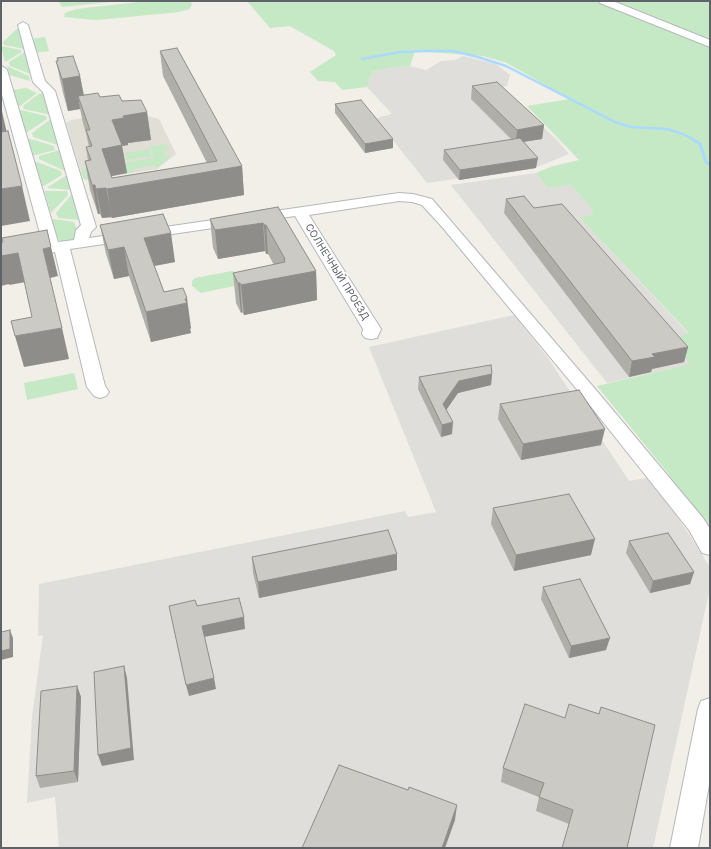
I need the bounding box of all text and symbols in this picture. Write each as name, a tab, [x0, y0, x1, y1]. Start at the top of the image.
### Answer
street label: СОЛНЕЧНЫЙ ПРОЕЗД	[302, 222, 372, 322]

